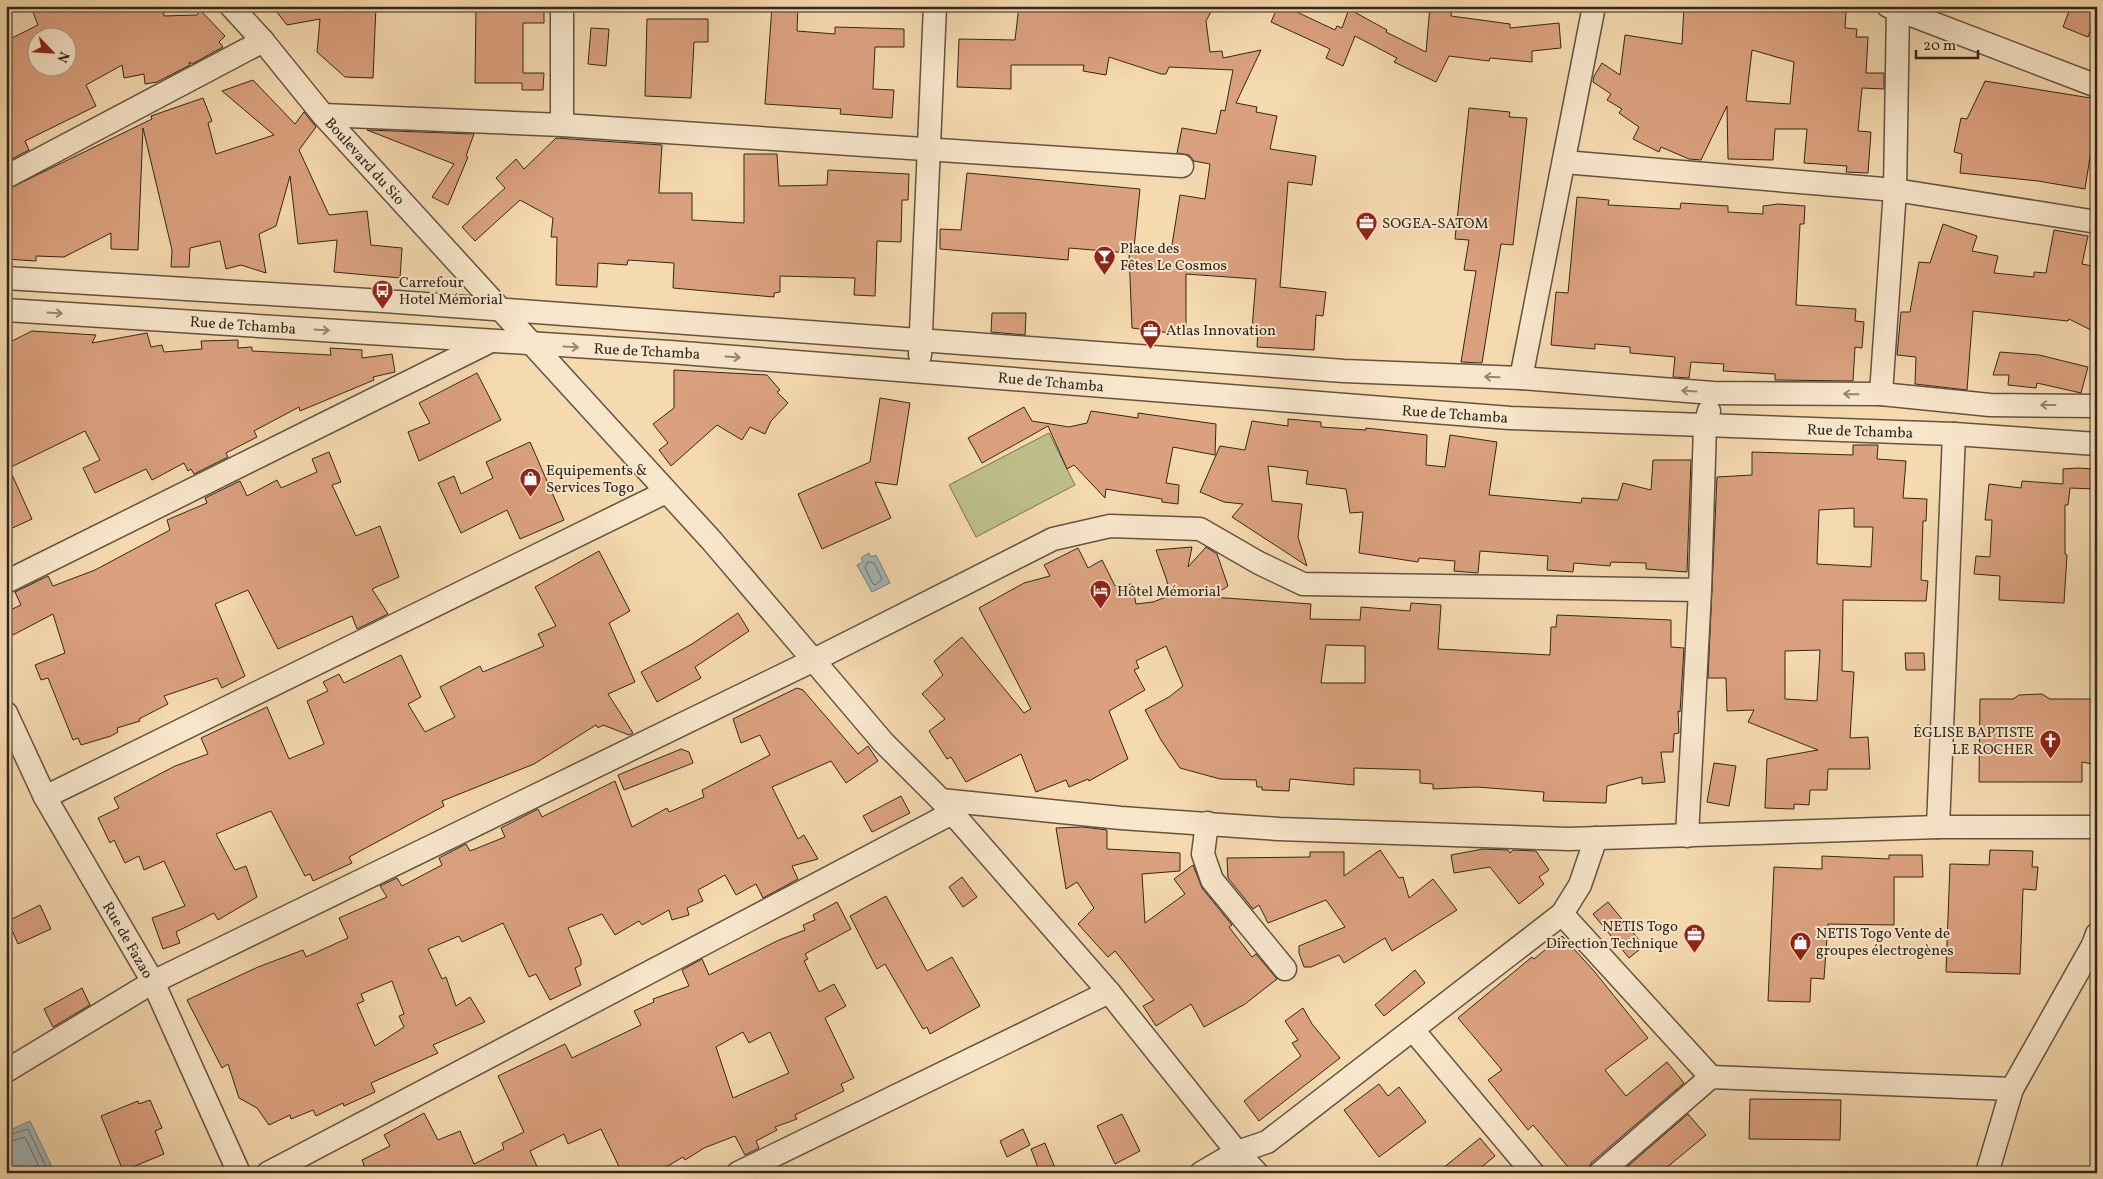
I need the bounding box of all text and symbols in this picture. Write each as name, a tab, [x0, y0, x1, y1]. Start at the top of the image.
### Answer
north arrow	[28, 28, 78, 78]
scale bar	[1916, 28, 1978, 60]
text: 20 m	[1923, 36, 1956, 57]
text: N	[52, 48, 73, 65]
street label: Boulevard du Sio	[319, 114, 409, 210]
office icon: SOGEA-SATOM	[1354, 211, 1378, 242]
place label: SOGEA-SATOM	[1382, 214, 1489, 235]
place label: Place des Fêtes Le Cosmos	[1120, 239, 1227, 277]
bar icon: Place des Fêtes Le Cosmos	[1092, 245, 1116, 276]
place label: Carrefour Hotel Mémorial	[399, 273, 503, 311]
bus stop icon: Carrefour Hotel Mémorial	[371, 279, 395, 310]
one-way arrow	[47, 309, 63, 318]
street label: Rue de Tchamba	[189, 312, 297, 341]
office icon: Atlas Innovation	[1138, 318, 1162, 349]
place label: Atlas Innovation	[1166, 321, 1276, 342]
one-way arrow	[314, 326, 330, 335]
street label: Rue de Tchamba	[593, 339, 701, 366]
one-way arrow	[563, 342, 579, 351]
one-way arrow	[725, 352, 741, 362]
street label: Rue de Tchamba	[997, 368, 1105, 399]
one-way arrow	[1484, 372, 1500, 381]
one-way arrow	[1681, 386, 1697, 395]
one-way arrow	[1843, 389, 1860, 399]
one-way arrow	[2040, 400, 2056, 410]
street label: Rue de Tchamba	[1401, 401, 1509, 430]
street label: Rue de Tchamba	[1806, 420, 1913, 445]
place label: Equipements & Services Togo	[546, 461, 647, 499]
shop icon: Equipements & Services Togo	[518, 467, 542, 498]
hotel icon: Hôtel Mémorial	[1089, 579, 1113, 610]
place label: Hôtel Mémorial	[1117, 582, 1221, 603]
place label: ÉGLISE BAPTISTE LE ROCHER	[1913, 723, 2034, 761]
church icon: ÉGLISE BAPTISTE LE ROCHER	[2038, 729, 2062, 760]
street label: Rue de Fazao	[96, 898, 157, 983]
place label: NETIS Togo Direction Technique	[1546, 917, 1678, 955]
office icon: NETIS Togo Direction Technique	[1682, 923, 1706, 954]
place label: NETIS Togo Vente de groupes électrogènes	[1816, 924, 1954, 962]
shop icon: NETIS Togo Vente de groupes électrogènes	[1788, 930, 1812, 961]

